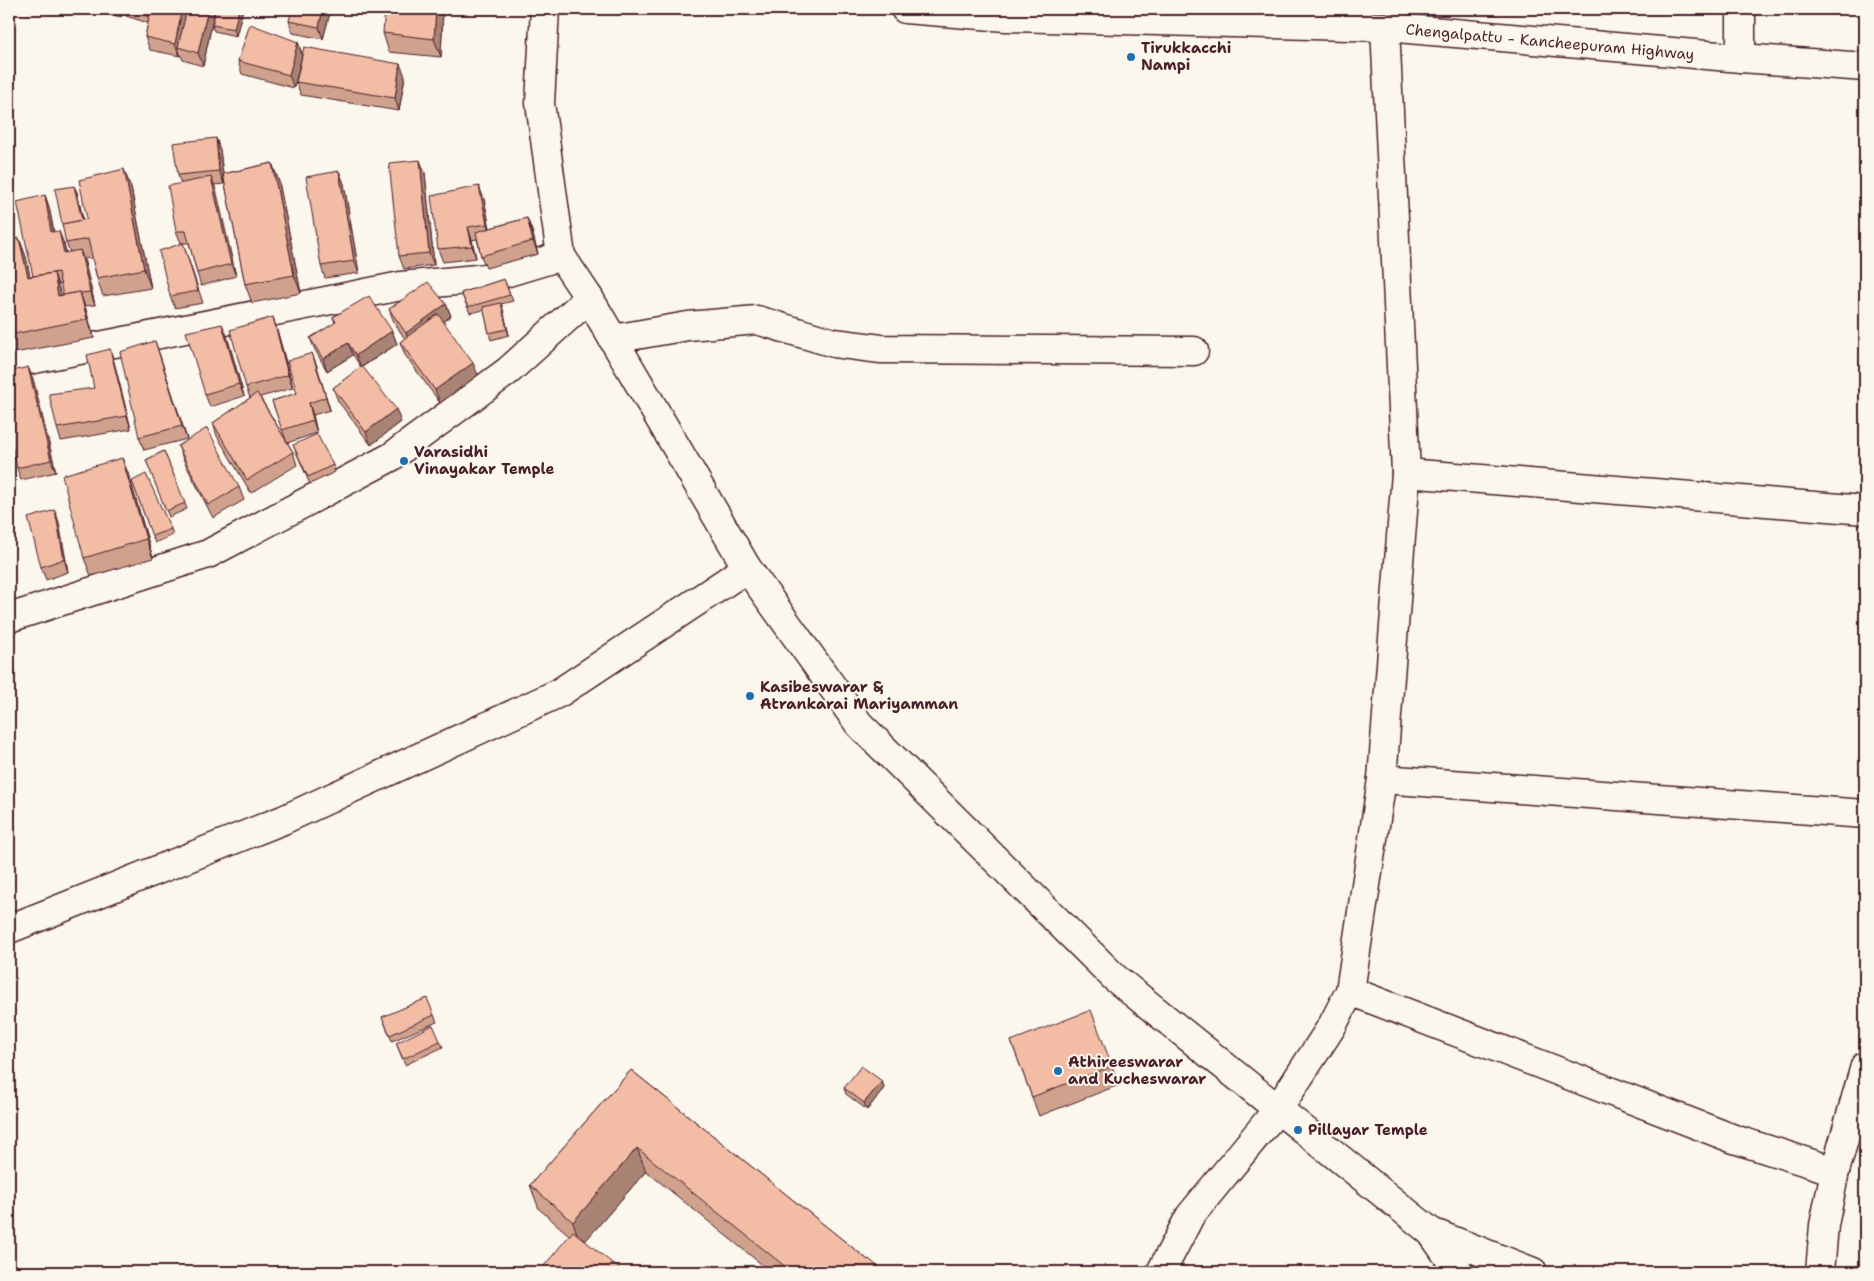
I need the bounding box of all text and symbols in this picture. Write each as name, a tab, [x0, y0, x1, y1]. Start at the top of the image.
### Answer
street label: Chengalpattu - Kancheepuram Highway	[1405, 19, 1695, 65]
place label: Tirukkacchi Nampi	[1141, 38, 1231, 75]
marker: Tirukkacchi Nampi	[1125, 51, 1137, 63]
place label: Varasidhi Vinayakar Temple	[414, 442, 555, 479]
marker: Varasidhi Vinayakar Temple	[398, 455, 410, 467]
place label: Kasibeswarar & Atrankarai Mariyamman	[760, 677, 958, 714]
marker: Kasibeswarar & Atrankarai Mariyamman	[744, 690, 756, 702]
place label: Athireeswarar and Kucheswarar	[1068, 1052, 1206, 1089]
marker: Athireeswarar and Kucheswarar	[1052, 1065, 1064, 1077]
place label: Pillayar Temple	[1308, 1120, 1428, 1140]
marker: Pillayar Temple	[1292, 1124, 1304, 1136]

